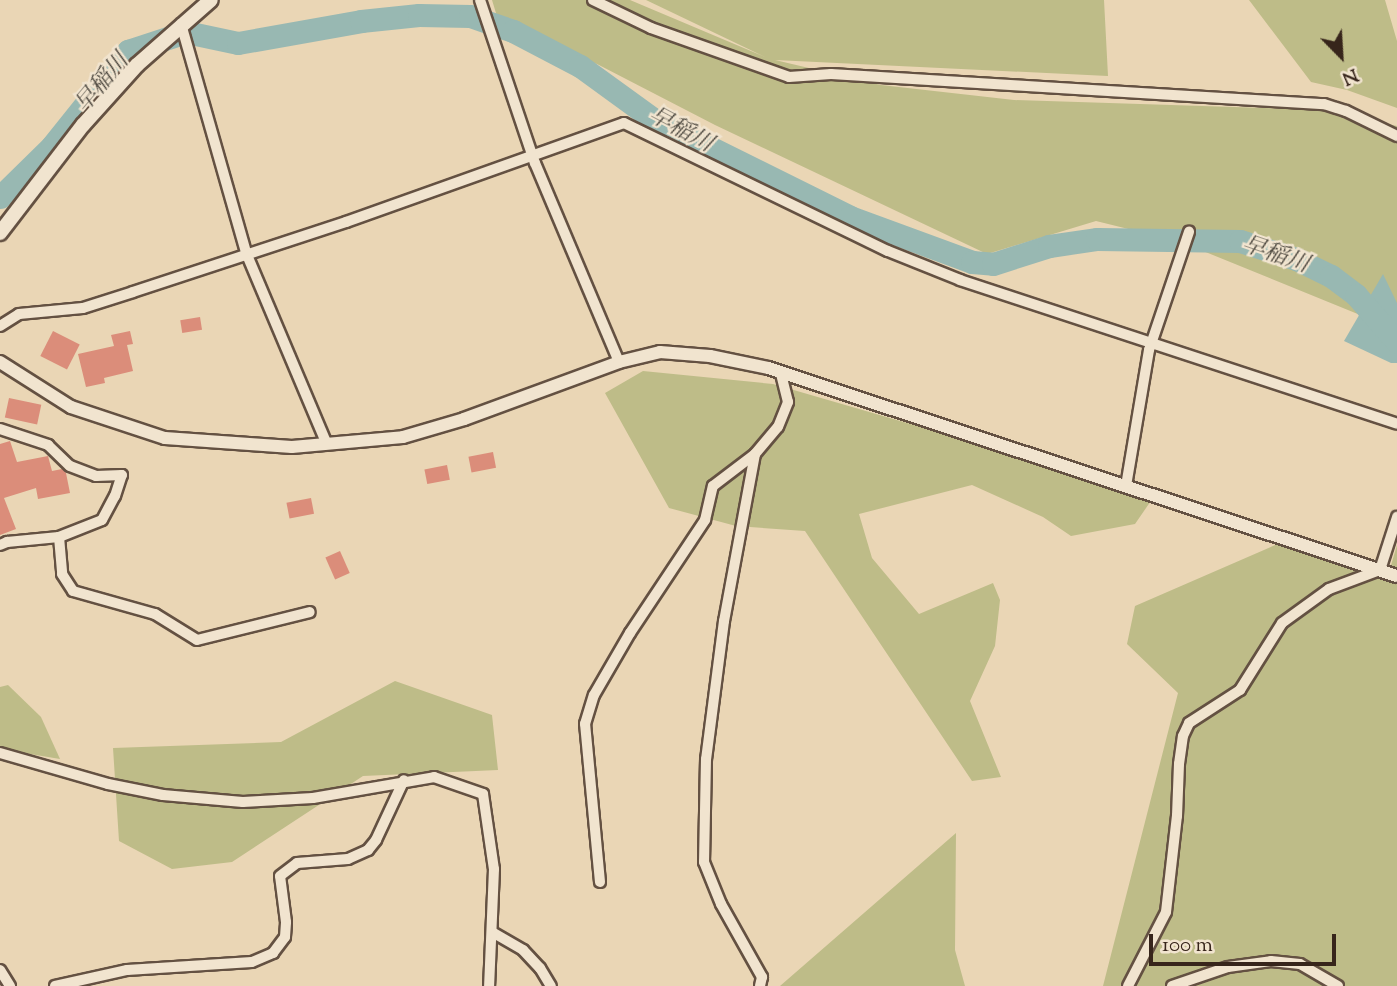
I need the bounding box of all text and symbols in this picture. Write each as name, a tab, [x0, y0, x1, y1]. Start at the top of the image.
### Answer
north arrow	[1306, 21, 1376, 91]
water label: 早稲川	[70, 49, 136, 119]
text: N	[1337, 60, 1362, 91]
water label: 早稲川	[643, 103, 717, 159]
water label: 早稲川	[1238, 232, 1312, 280]
scale bar	[1152, 920, 1339, 964]
text: 100 m	[1162, 931, 1213, 961]

